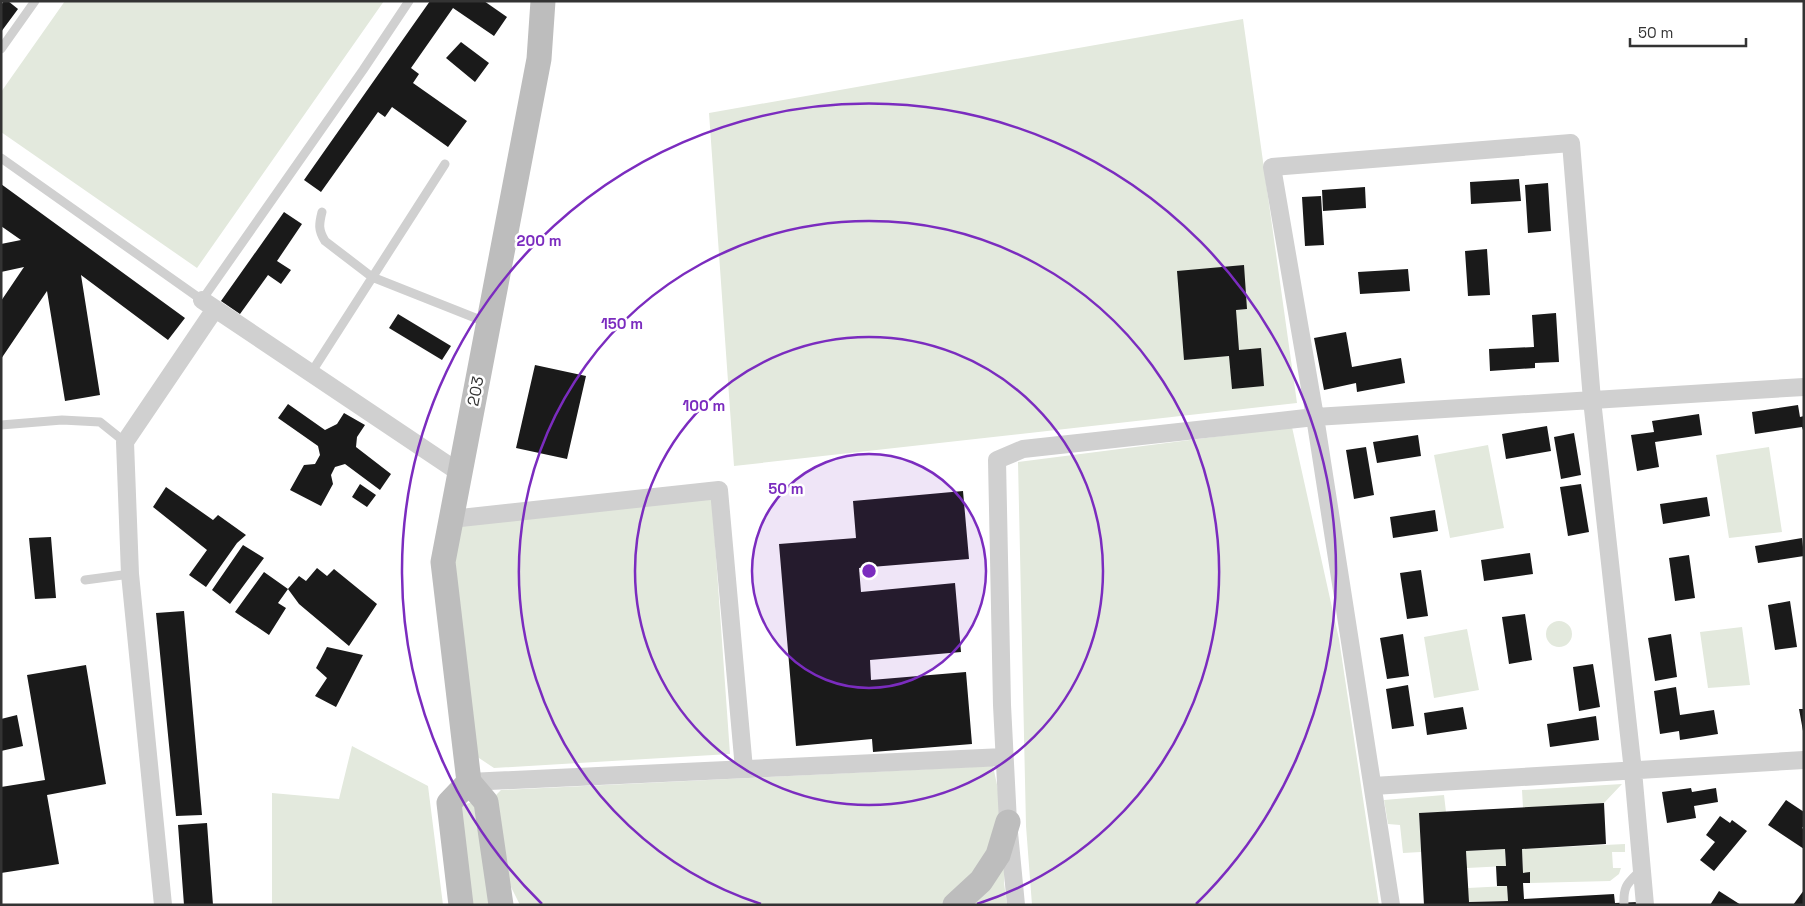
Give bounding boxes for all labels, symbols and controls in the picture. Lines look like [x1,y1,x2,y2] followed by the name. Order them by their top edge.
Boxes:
[1630,15,1746,47] scale bar
[1638,23,1673,42] text: 50 m
[517,231,561,250] text: 200 m
[601,314,643,333] text: 150 m
[462,375,489,408] street label: 203
[683,396,725,415] text: 100 m
[768,479,804,498] text: 50 m
[860,562,878,580] centre of rings

